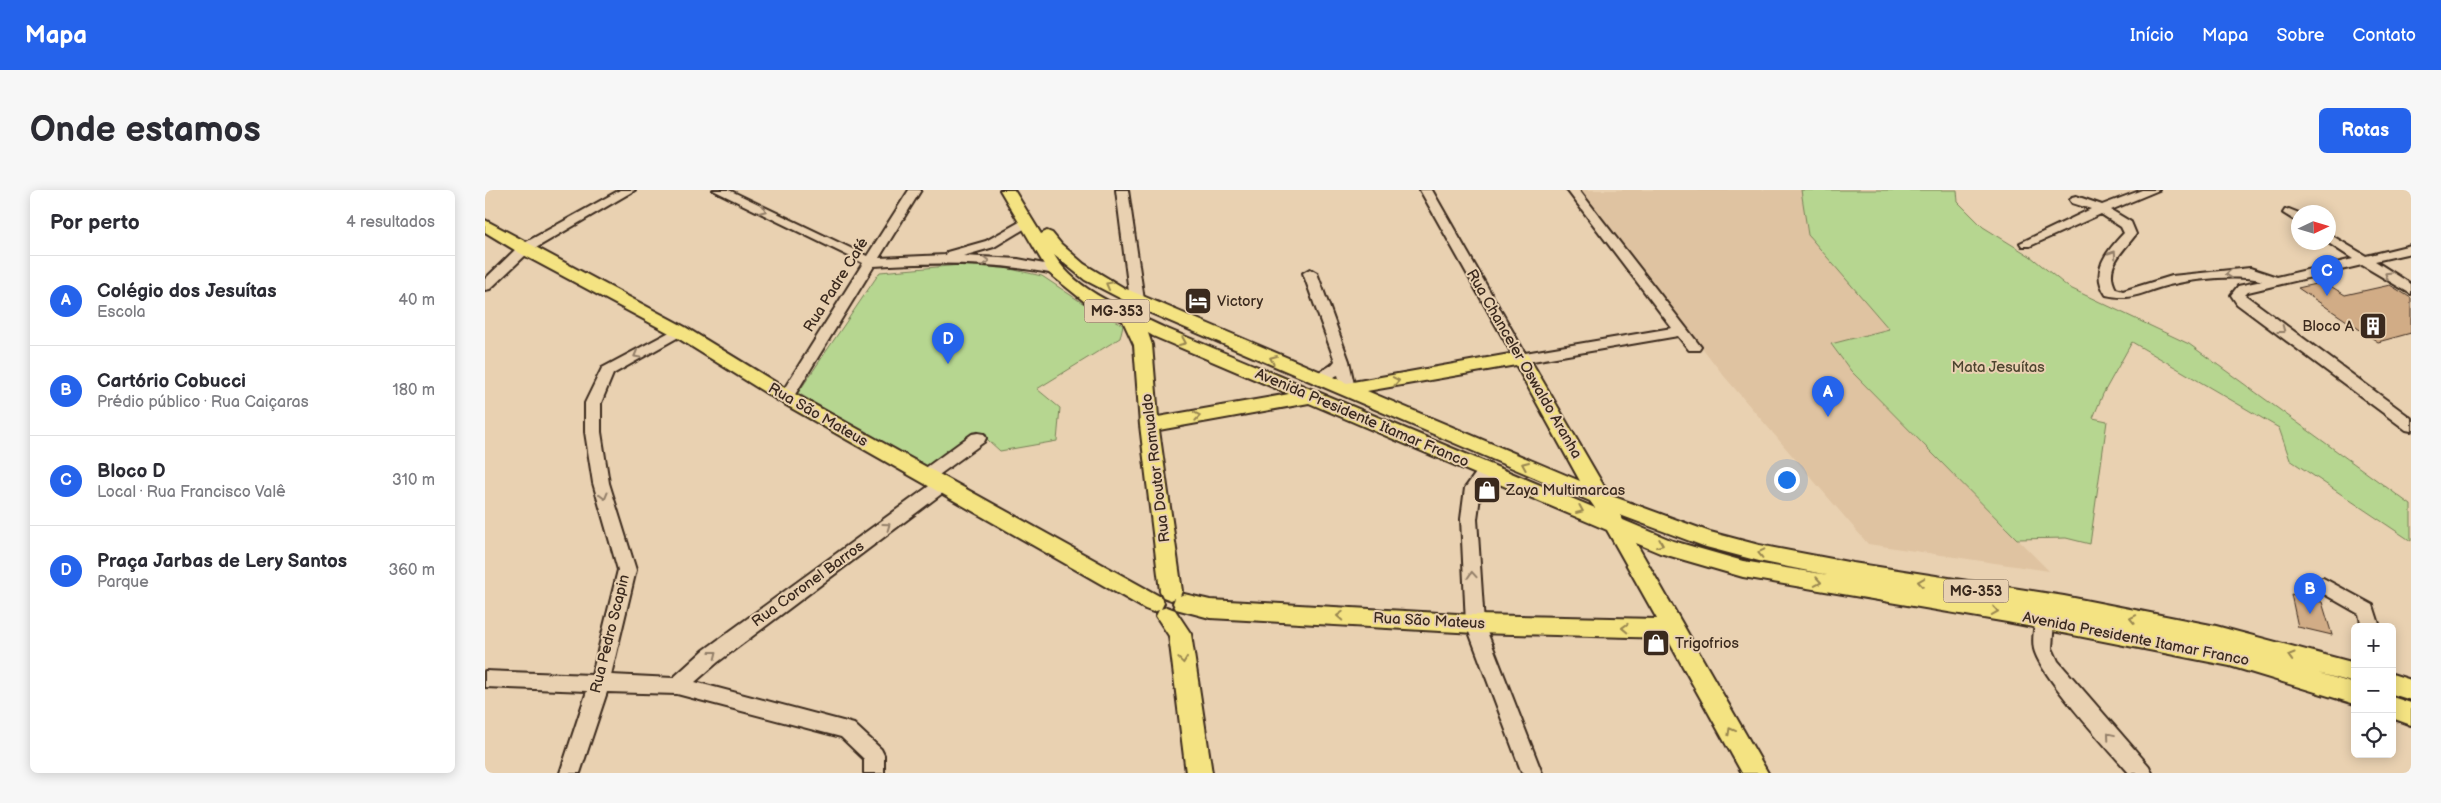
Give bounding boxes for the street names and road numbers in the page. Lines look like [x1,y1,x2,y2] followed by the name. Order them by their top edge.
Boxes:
[799,234,873,336] street label: Rua Padre Café
[1462,266,1586,462] street label: Rua Chanceler Oswaldo Aranha
[1085,300,1149,322] road number: MG-353
[1252,364,1472,472] street label: Avenida Presidente Itamar Franco
[765,379,872,451] street label: Rua São Mateus
[1137,392,1175,544] street label: Rua Doutor Romualdo
[748,536,868,631] street label: Rua Coronel Barros
[586,573,634,695] street label: Rua Pedro Scapin
[1943,580,2009,602] road number: MG-353
[2021,608,2251,670] street label: Avenida Presidente Itamar Franco
[1373,609,1486,633] street label: Rua São Mateus

